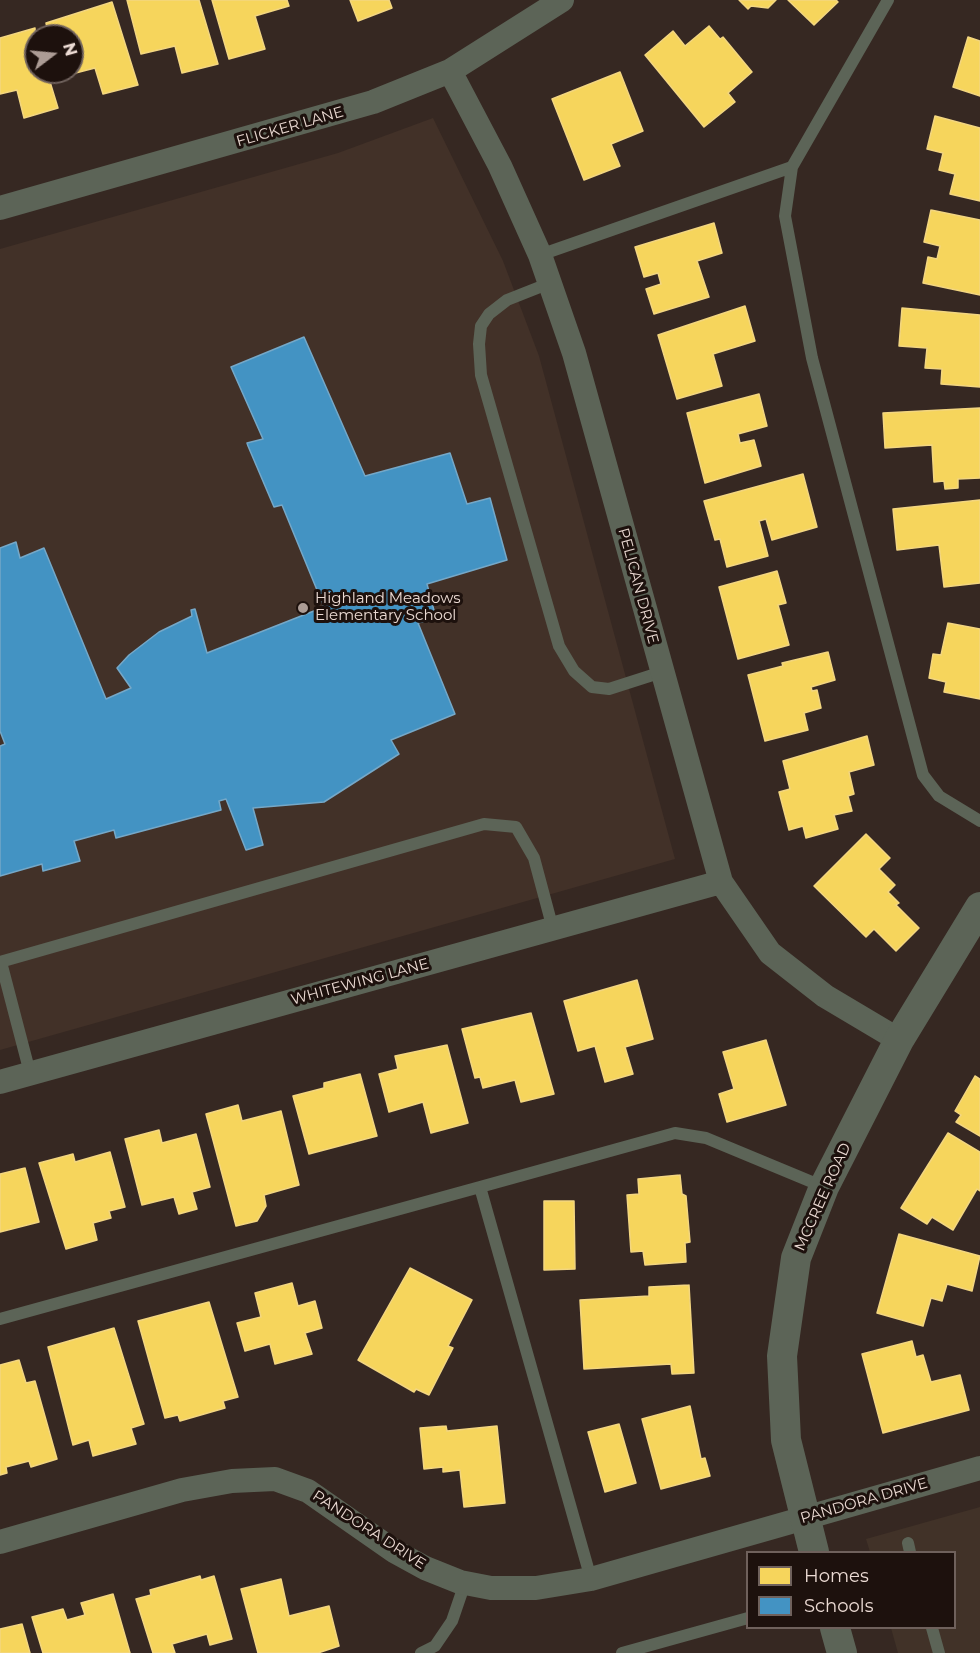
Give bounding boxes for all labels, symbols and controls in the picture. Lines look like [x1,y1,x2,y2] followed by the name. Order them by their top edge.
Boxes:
[24,24,84,84] north arrow
[59,41,81,58] text: N
[234,103,346,151] street label: FLICKER LANE
[614,526,662,646] street label: PELICAN DRIVE
[315,590,461,625] place label: Highland Meadows Elementary School
[296,601,310,615] marker: Highland Meadows Elementary School
[289,955,431,1009] street label: WHITEWING LANE
[791,1140,855,1254] street label: MCCREE ROAD
[798,1474,930,1528] street label: PANDORA DRIVE
[309,1487,429,1573] street label: PANDORA DRIVE
[746,1551,956,1629] legend
[804,1565,869,1587] text: Homes
[804,1595,873,1617] text: Schools

